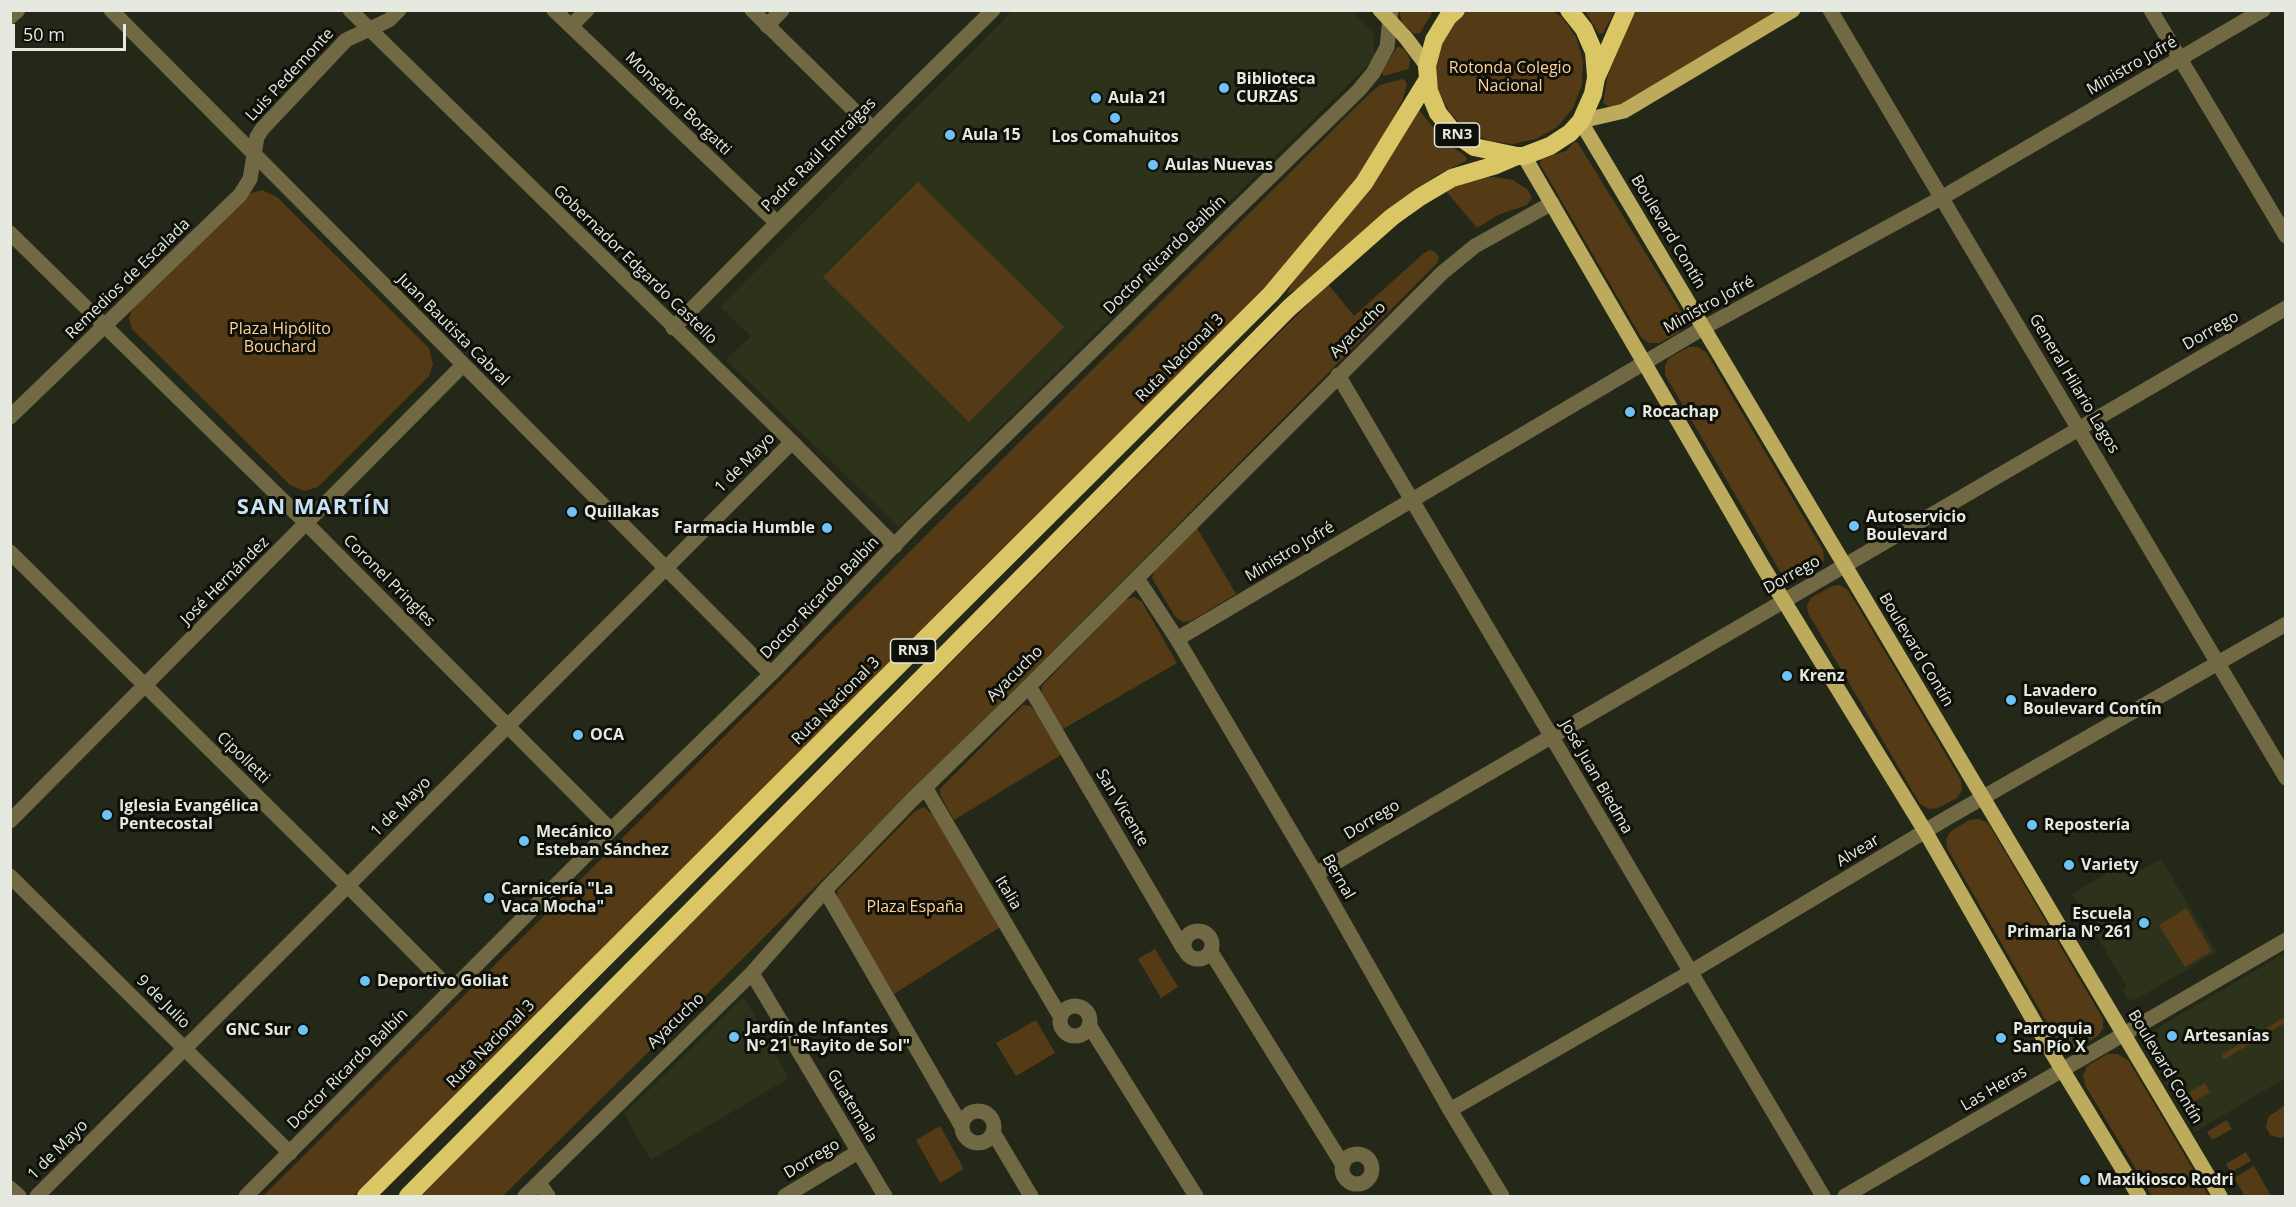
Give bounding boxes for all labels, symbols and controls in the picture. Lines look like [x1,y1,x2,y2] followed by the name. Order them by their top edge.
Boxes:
[15,12,129,50] scale bar
[23,22,65,46] text: 50 m
[242,24,338,126] street label: Luis Pedemonte
[2084,32,2180,100] street label: Ministro Jofré
[621,48,735,160] street label: Monseñor Borgatti
[1449,58,1571,96] park label: Rotonda Colegio Nacional
[1236,69,1316,107] place label: Biblioteca CURZAS
[1217,81,1231,95] marker: Biblioteca CURZAS
[1108,88,1167,108] place label: Aula 21
[1089,91,1103,105] marker: Aula 21
[758,94,880,216] street label: Padre Raúl Entraigas
[1108,111,1122,125] marker: Los Comahuitos
[1434,123,1480,147] road number: RN3
[962,125,1021,145] place label: Aula 15
[1051,127,1179,147] place label: Los Comahuitos
[943,128,957,142] marker: Aula 15
[1165,155,1273,175] place label: Aulas Nuevas
[1146,158,1160,172] marker: Aulas Nuevas
[1626,172,1710,292] street label: Boulevard Contín
[549,181,721,349] street label: Gobernador Edgardo Castello
[1100,192,1230,318] street label: Doctor Ricardo Balbín
[62,215,194,343] street label: Remedios de Escalada
[393,270,513,390] street label: Juan Bautista Cabral
[1660,272,1758,338] street label: Ministro Jofré
[1326,298,1390,362] street label: Ayacucho
[2180,307,2242,355] street label: Dorrego
[1132,310,1228,406] street label: Ruta Nacional 3
[2025,311,2123,457] street label: General Hilario Lagos
[229,319,331,357] park label: Plaza Hipólito Bouchard
[1642,402,1719,422] place label: Rocachap
[1623,405,1637,419] marker: Rocachap
[711,429,779,497] street label: 1 de Mayo
[237,495,391,521] district label: SAN MARTÍN
[584,502,659,522] place label: Quillakas
[565,505,579,519] marker: Quillakas
[1866,507,1966,545] place label: Autoservicio Boulevard
[674,518,815,538] place label: Farmacia Humble
[1242,518,1338,586] street label: Ministro Jofré
[1847,519,1861,533] marker: Autoservicio Boulevard
[820,521,834,535] marker: Farmacia Humble
[339,531,439,631] street label: Coronel Pringles
[177,533,273,629] street label: José Hernández
[757,533,883,663] street label: Doctor Ricardo Balbín
[1760,552,1824,598] street label: Dorrego
[1874,590,1958,710] street label: Boulevard Contín
[890,639,936,663] road number: RN3
[983,642,1047,706] street label: Ayacucho
[788,653,884,749] street label: Ruta Nacional 3
[1799,666,1845,686] place label: Krenz
[1780,669,1794,683] marker: Krenz
[2023,681,2162,719] place label: Lavadero Boulevard Contín
[2004,693,2018,707] marker: Lavadero Boulevard Contín
[1556,717,1636,837] street label: José Juan Biedma
[590,725,624,745] place label: OCA
[213,728,273,788] street label: Cipolletti
[571,728,585,742] marker: OCA
[1092,766,1152,850] street label: San Vicente
[367,773,435,841] street label: 1 de Mayo
[119,796,259,834] place label: Iglesia Evangélica Pentecostal
[1341,796,1403,844] street label: Dorrego
[100,808,114,822] marker: Iglesia Evangélica Pentecostal
[2044,815,2130,835] place label: Repostería
[2025,818,2039,832] marker: Repostería
[536,822,669,860] place label: Mecánico Esteban Sánchez
[1833,831,1883,871] street label: Alvear
[517,834,531,848] marker: Mecánico Esteban Sánchez
[1318,851,1358,903] street label: Bernal
[2081,855,2139,875] place label: Variety
[2062,858,2076,872] marker: Variety
[990,873,1026,913] street label: Italia
[501,879,613,917] place label: Carnicería "La Vaca Mocha"
[482,891,496,905] marker: Carnicería "La Vaca Mocha"
[866,897,964,917] park label: Plaza España
[2007,904,2132,942] place label: Escuela Primaria N° 261
[2137,916,2151,930] marker: Escuela Primaria N° 261
[132,971,194,1033] street label: 9 de Julio
[377,971,508,991] place label: Deportivo Goliat
[358,974,372,988] marker: Deportivo Goliat
[644,989,708,1053] street label: Ayacucho
[443,996,539,1092] street label: Ruta Nacional 3
[284,1005,412,1133] street label: Doctor Ricardo Balbín
[2123,1007,2207,1127] street label: Boulevard Contín
[746,1018,910,1056] place label: Jardín de Infantes N° 21 "Rayito de Sol"
[2013,1019,2092,1057] place label: Parroquia San Pío X
[225,1020,291,1040] place label: GNC Sur
[296,1023,310,1037] marker: GNC Sur
[2184,1026,2269,1046] place label: Artesanías
[2165,1029,2179,1043] marker: Artesanías
[727,1030,741,1044] marker: Jardín de Infantes N° 21 "Rayito de Sol"
[1994,1031,2008,1045] marker: Parroquia San Pío X
[1958,1062,2030,1116] street label: Las Heras
[823,1066,881,1146] street label: Guatemala
[24,1116,92,1184] street label: 1 de Mayo
[781,1135,843,1183] street label: Dorrego
[2097,1170,2234,1190] place label: Maxikiosco Rodri
[2078,1173,2092,1187] marker: Maxikiosco Rodri

